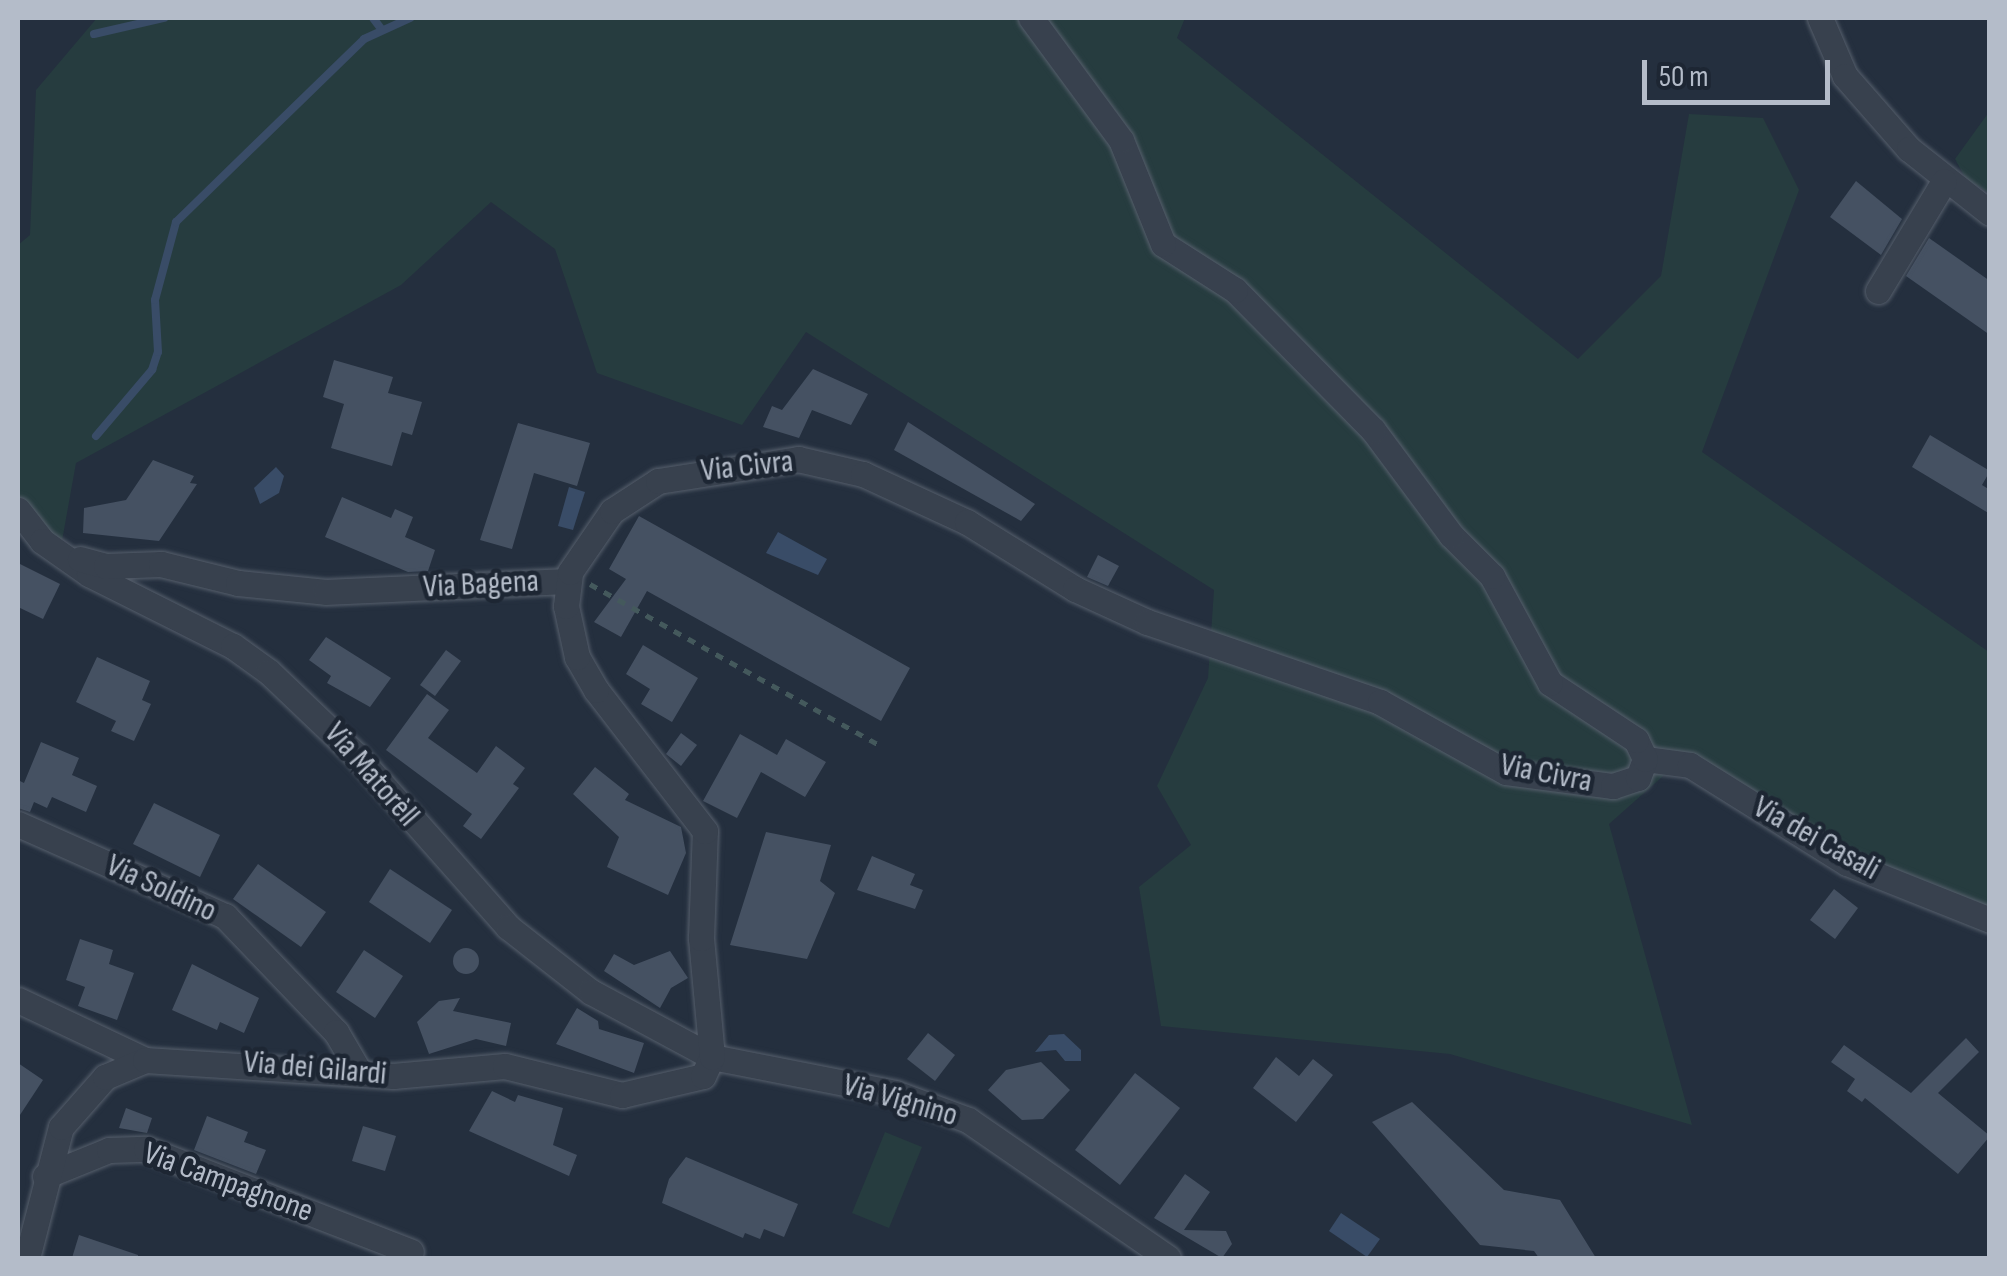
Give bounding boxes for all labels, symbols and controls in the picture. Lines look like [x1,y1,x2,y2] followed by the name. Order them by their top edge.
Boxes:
[1647,40,1834,102] scale bar
[1659,59,1708,95] text: 50 m
[699,443,795,491] street label: Via Civra
[422,563,540,607] street label: Via Bagena
[315,715,427,835] street label: Via Matorèll
[1497,746,1595,802] street label: Via Civra
[1746,789,1886,889] street label: Via dei Casali
[100,847,222,931] street label: Via Soldino
[242,1044,388,1094] street label: Via dei Gilardi
[838,1066,962,1136] street label: Via Vignino
[138,1135,318,1231] street label: Via Campagnone

